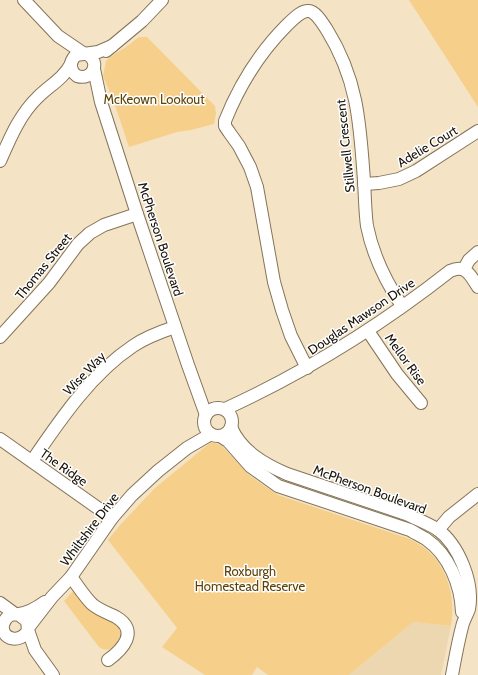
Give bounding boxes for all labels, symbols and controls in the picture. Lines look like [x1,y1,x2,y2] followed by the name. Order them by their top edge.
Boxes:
[103,91,205,107] park label: McKeown Lookout
[332,98,358,193] street label: Stillwell Crescent
[394,121,461,170] street label: Adelie Court
[135,180,187,298] street label: McPherson Boulevard
[11,229,75,302] street label: Thomas Street
[305,274,418,358] street label: Douglas Mawson Drive
[382,330,430,388] street label: Mellor Rise
[59,348,109,398] street label: Wise Way
[37,445,91,489] street label: The Ridge
[311,461,429,517] street label: McPherson Boulevard
[56,489,122,569] street label: Whiltshire Drive
[195,563,305,594] park label: Roxburgh Homestead Reserve

